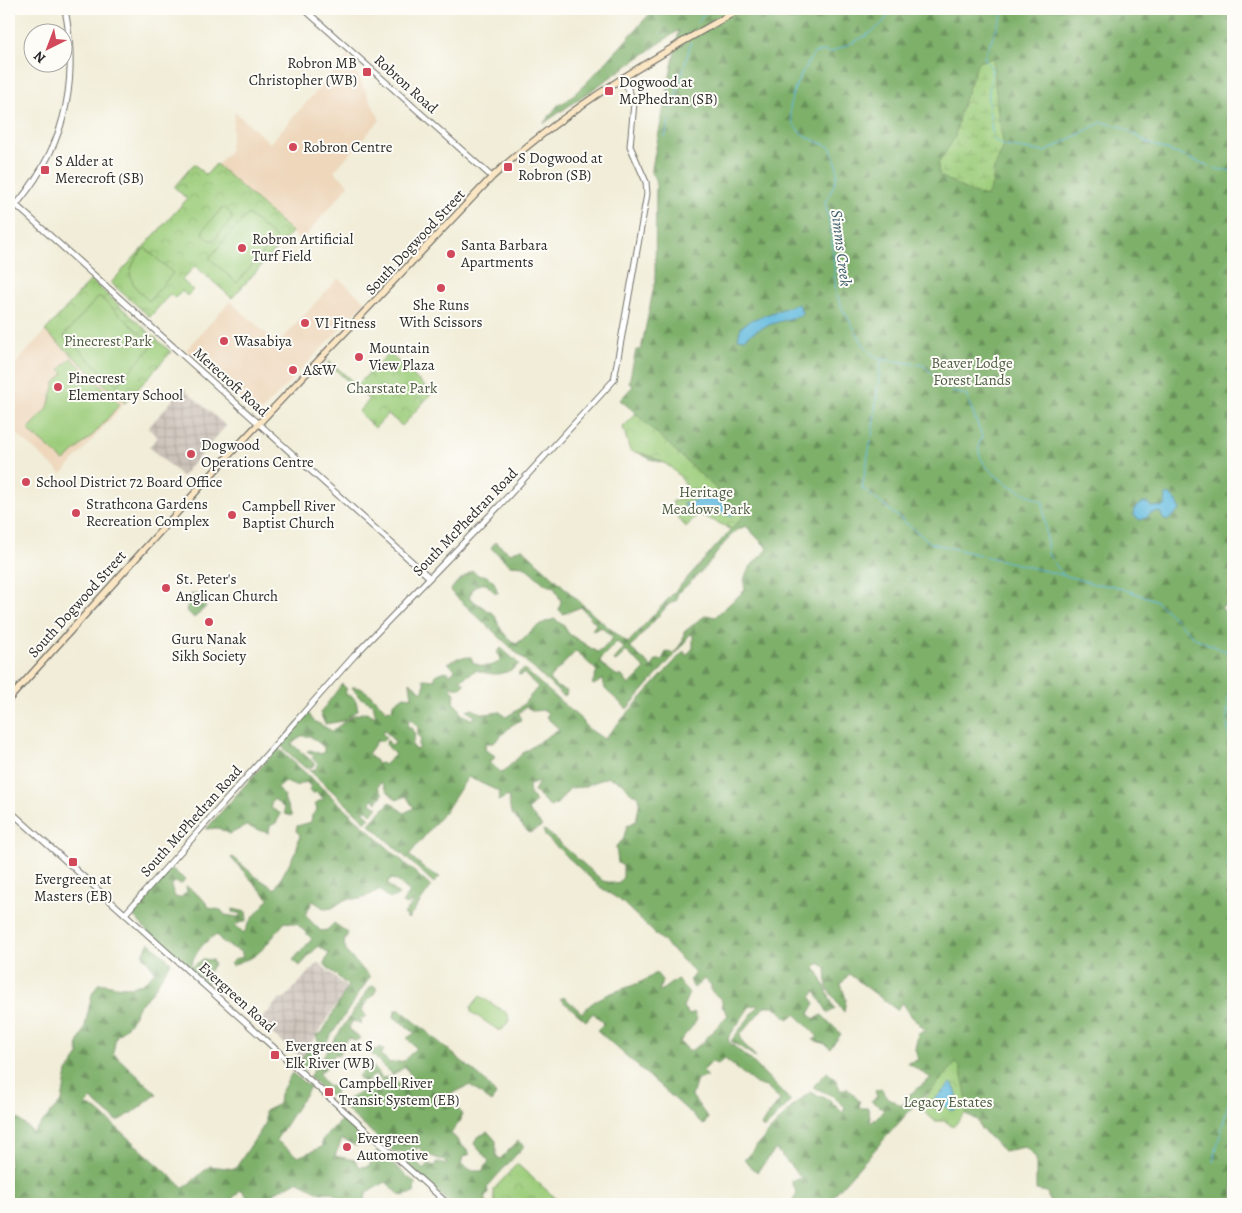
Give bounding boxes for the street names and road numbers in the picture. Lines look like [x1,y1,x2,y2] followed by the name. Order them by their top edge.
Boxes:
[370,50,443,119] street label: Robron Road
[361,185,469,299] street label: South Dogwood Street
[189,343,274,422] street label: Merecroft Road
[408,463,523,581] street label: South McPhedran Road
[23,546,131,662] street label: South Dogwood Street
[136,760,247,881] street label: South McPhedran Road
[195,957,280,1037] street label: Evergreen Road

